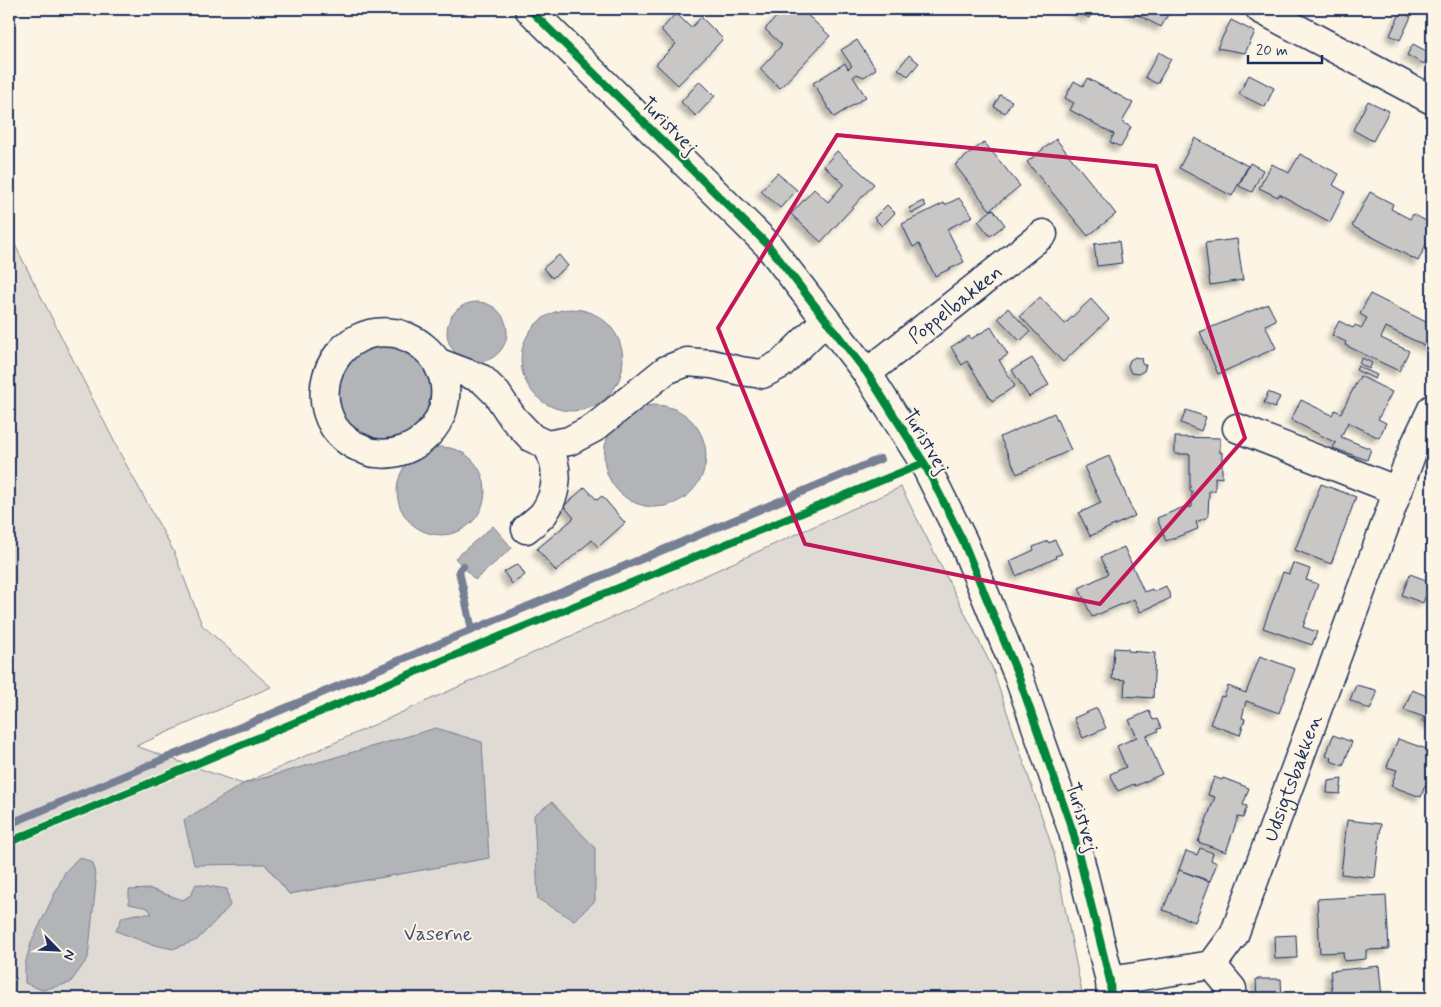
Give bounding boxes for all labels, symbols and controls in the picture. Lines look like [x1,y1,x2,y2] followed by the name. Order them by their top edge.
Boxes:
[1248,32,1322,64] scale bar
[1256,41,1288,61] text: 20 m
[634,91,704,161] street label: Turistvej
[903,259,1009,350] street label: Poppelbakken
[896,404,956,479] street label: Turistvej
[1258,711,1329,846] street label: Udsigtsbakken
[1058,779,1105,856] street label: Turistvej
[404,921,472,948] park label: Vaserne
[32,924,82,974] north arrow
[59,947,79,963] text: N

